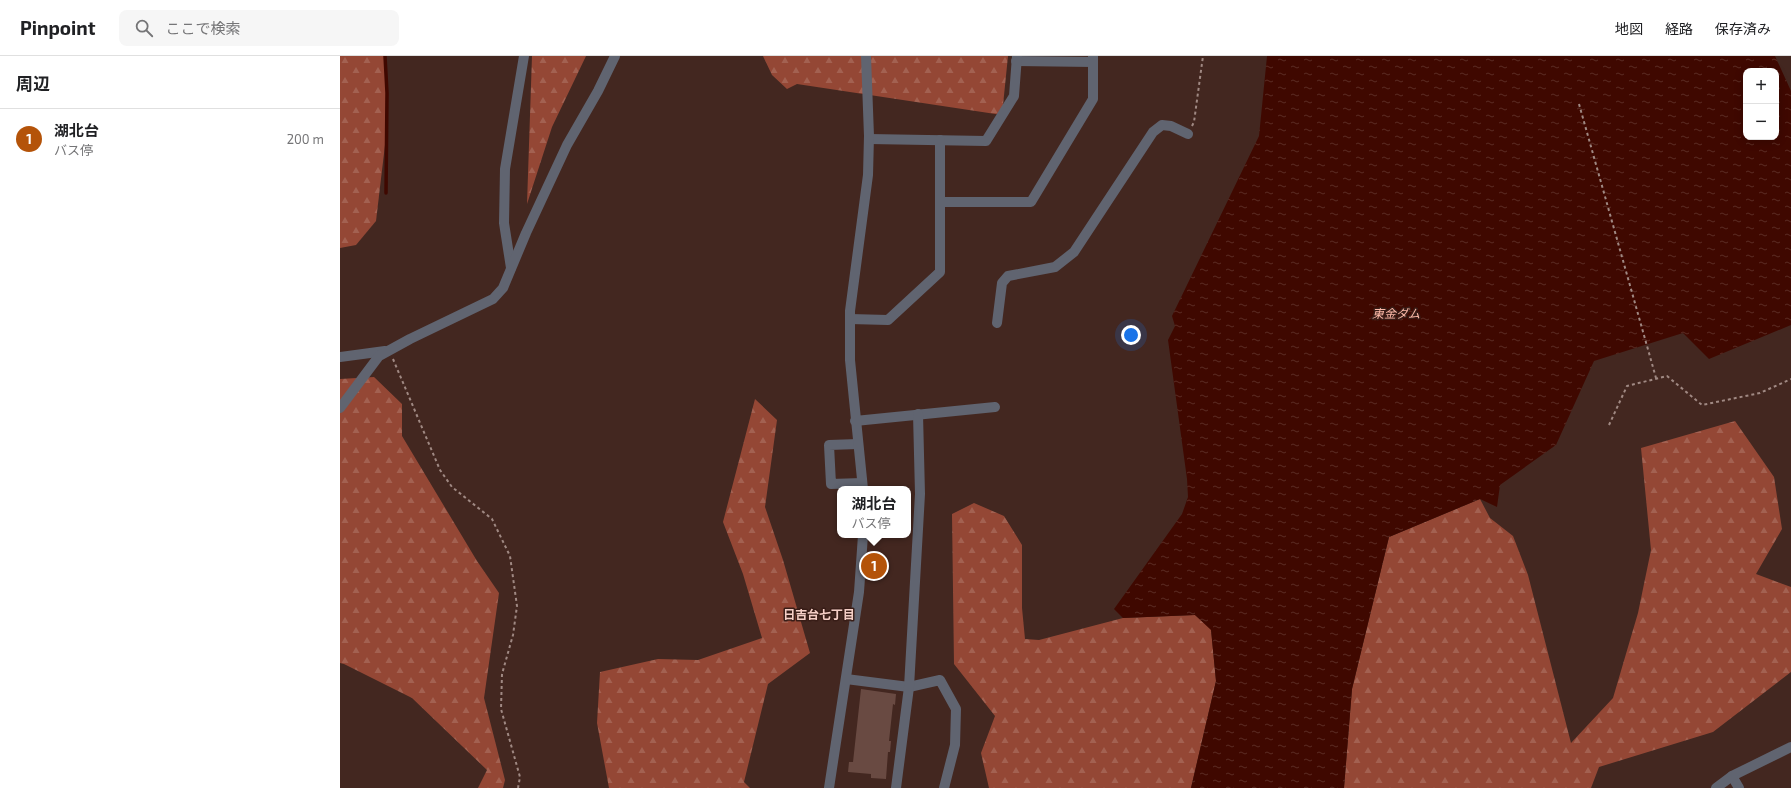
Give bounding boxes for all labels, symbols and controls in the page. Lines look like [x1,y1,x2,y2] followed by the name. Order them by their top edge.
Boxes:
[119,10,399,46] search box
[20,16,95,39] text: Pinpoint
[133,17,155,39] icon: search
[165,19,240,37] text: ここで検索
[1615,20,1643,37] text: 地図
[1665,20,1693,37] text: 経路
[1715,20,1771,37] text: 保存済み
[1743,68,1779,140] map controls
[1743,68,1779,104] button: +
[16,73,50,93] text: 周辺
[1743,104,1779,140] button: −
[54,121,99,139] text: 湖北台
[26,131,32,147] text: 1
[287,131,324,147] text: 200 m
[54,142,93,158] text: バス停
[1372,306,1420,320] water label: 東金ダム
[1121,325,1141,345] your location
[837,486,911,538] popup
[851,494,897,512] text: 湖北台
[851,515,891,531] text: バス停
[861,551,887,581] pin: 1
[783,607,855,621] district label: 日吉台七丁目

